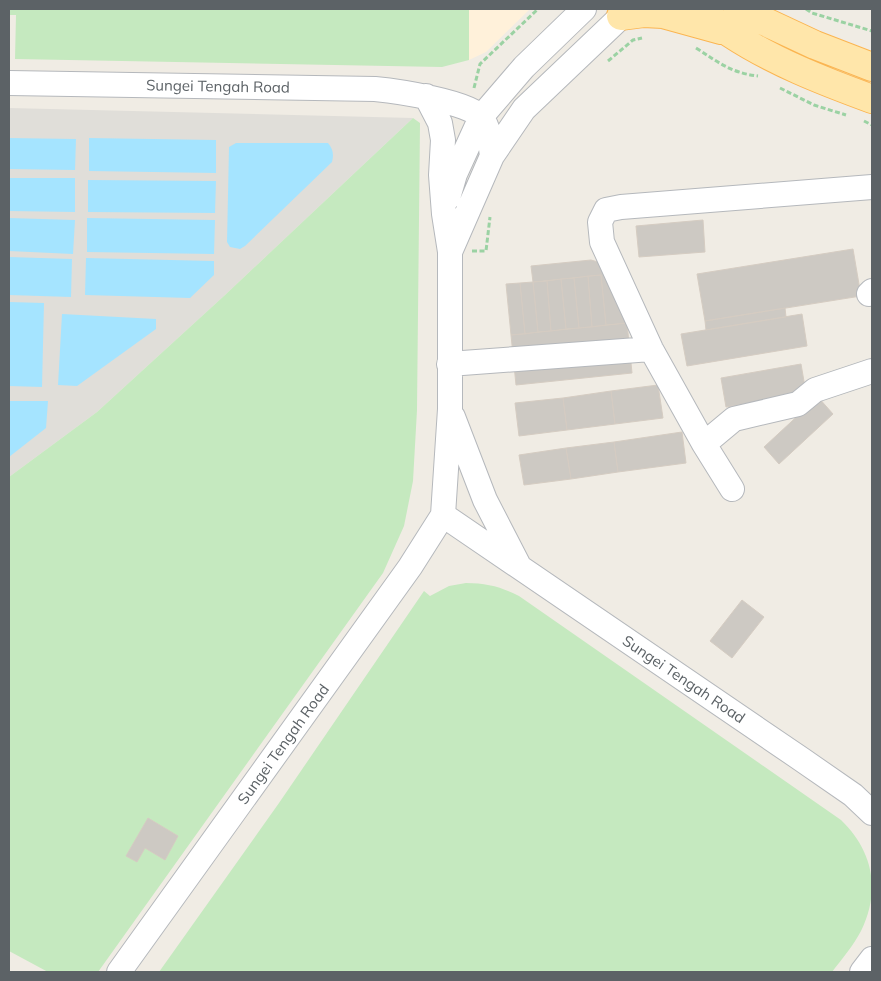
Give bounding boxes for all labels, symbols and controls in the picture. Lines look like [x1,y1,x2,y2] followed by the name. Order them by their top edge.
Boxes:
[146,75,290,97] street label: Sungei Tengah Road
[619,631,749,727] street label: Sungei Tengah Road
[233,680,333,808] street label: Sungei Tengah Road

